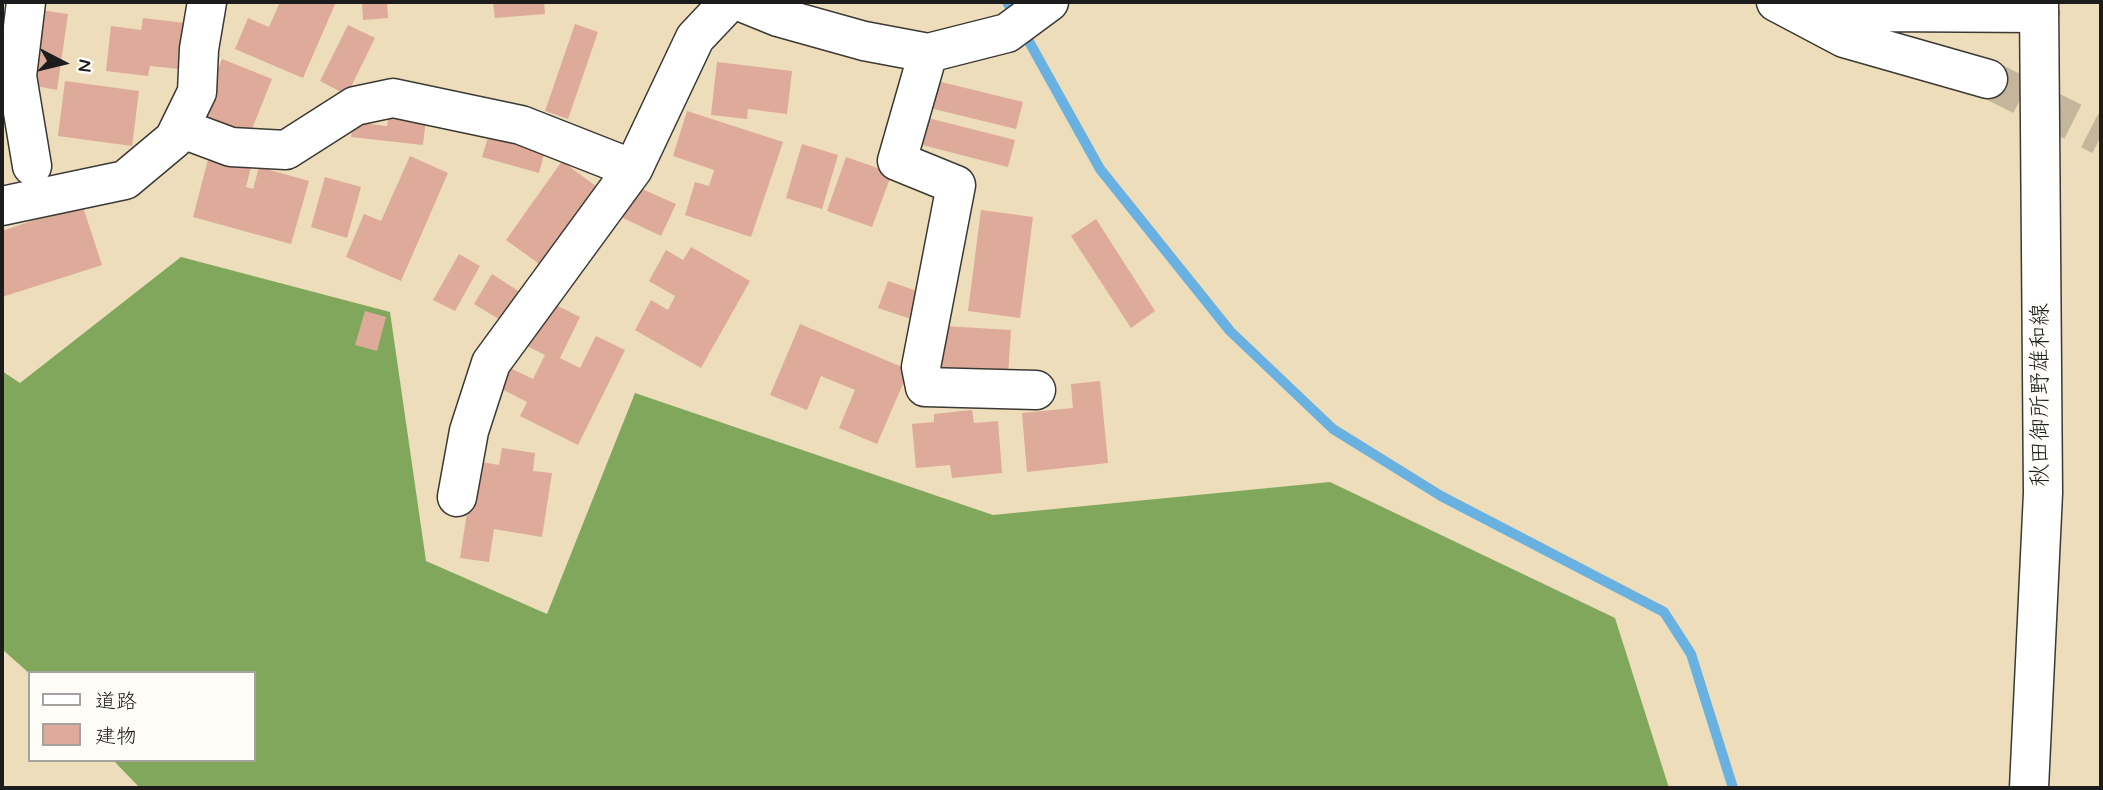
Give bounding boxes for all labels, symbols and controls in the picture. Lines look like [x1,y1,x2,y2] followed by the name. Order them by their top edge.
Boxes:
[28,28,98,98] north arrow
[71,58,98,73] text: N
[2028,303,2056,487] street label: 秋田御所野雄和線
[28,671,256,762] legend
[95,688,137,716] text: 道路
[95,723,137,751] text: 建物

